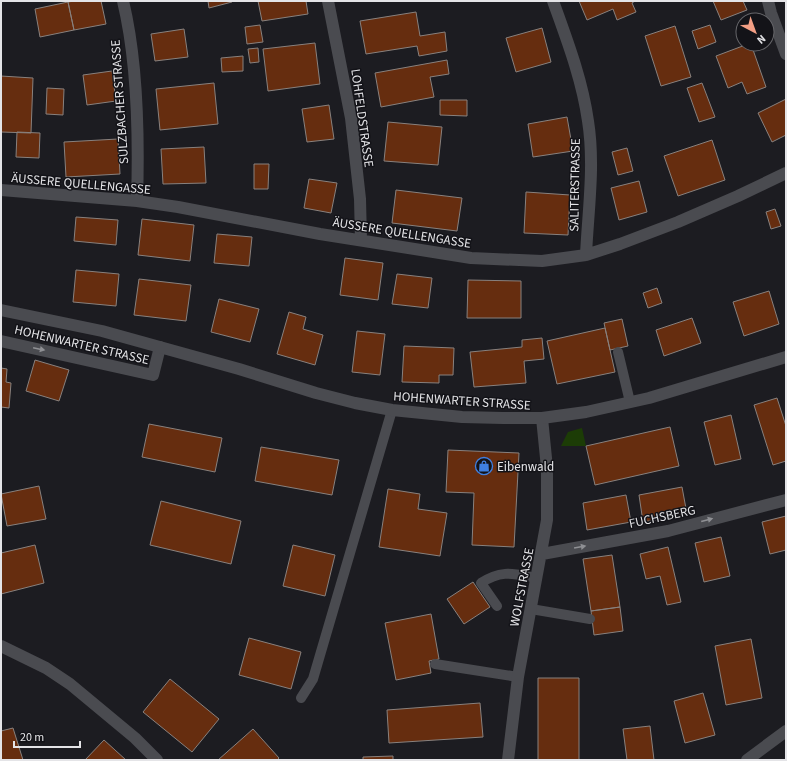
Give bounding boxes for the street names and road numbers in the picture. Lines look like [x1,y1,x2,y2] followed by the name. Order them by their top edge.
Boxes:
[107,39,133,165] street label: SULZBACHER STRASSE
[346,68,378,169] street label: LOHFELDSTRASSE
[565,138,585,232] street label: SALITERSTRASSE
[10,169,152,199] street label: ÄUSSERE QUELLENGASSE
[331,213,472,253] street label: ÄUSSERE QUELLENGASSE
[13,321,151,369] street label: HOHENWARTER STRASSE
[393,387,531,415] street label: HOHENWARTER STRASSE
[627,501,697,533] street label: FUCHSBERG
[506,546,538,628] street label: WOLFSTRASSE

